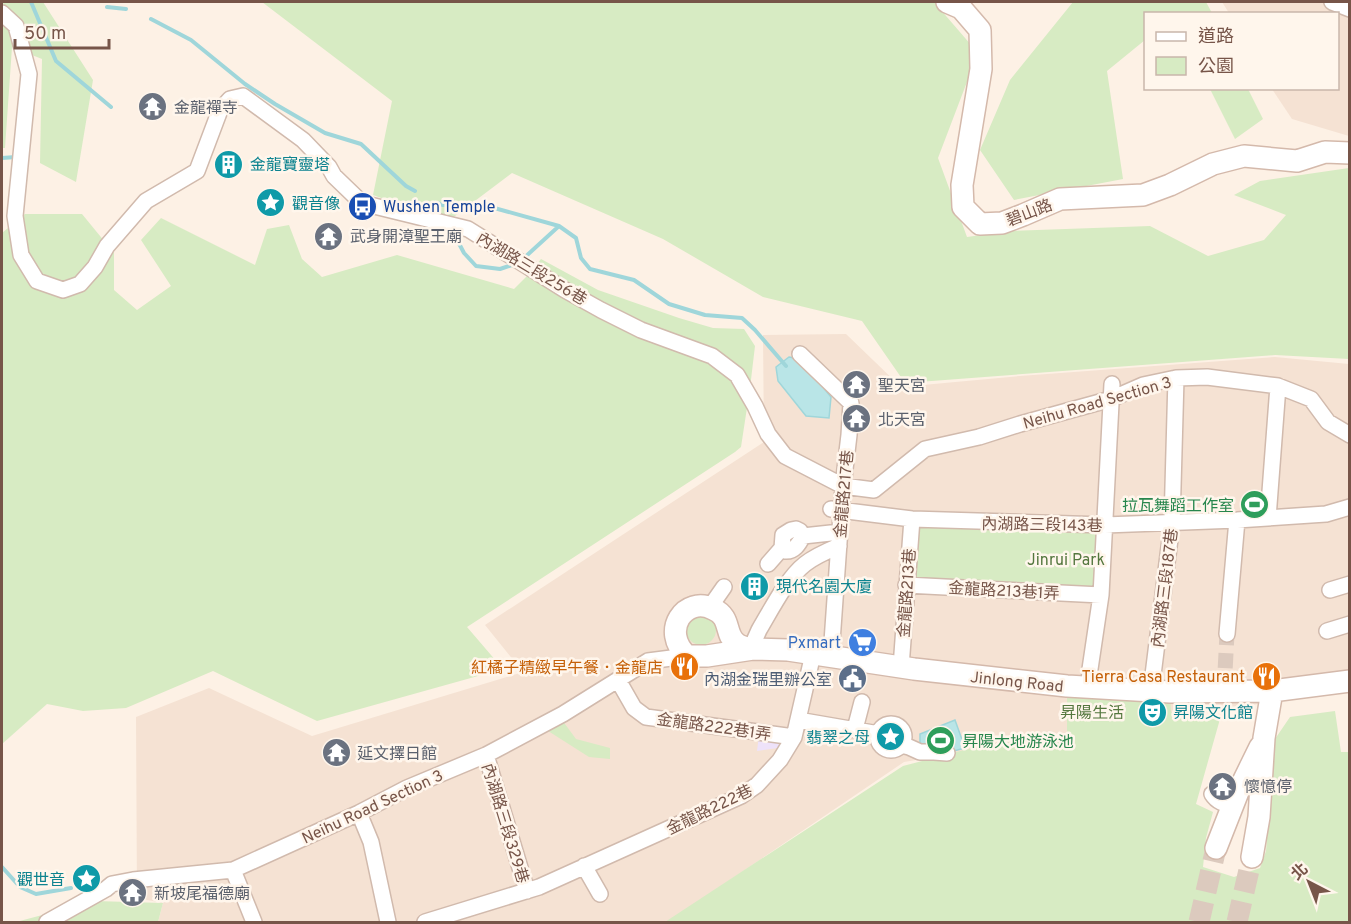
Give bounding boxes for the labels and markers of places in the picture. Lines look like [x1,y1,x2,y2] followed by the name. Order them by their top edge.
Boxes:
[137,91,169,123] temple icon: 金龍禪寺
[174,99,238,119] place label: 金龍禪寺
[213,148,245,180] building icon: 金龍寶靈塔
[250,155,330,176] place label: 金龍寶靈塔
[255,187,287,219] place icon: 觀音像
[346,190,378,222] bus stop icon: Wushen Temple
[292,195,340,215] place label: 觀音像
[383,198,495,218] place label: Wushen Temple
[313,220,345,252] temple icon: 武身開漳聖王廟
[350,228,462,248] place label: 武身開漳聖王廟
[841,369,873,401] temple icon: 聖天宮
[878,377,926,397] place label: 聖天宮
[841,403,873,435] temple icon: 北天宮
[878,411,926,431] place label: 北天宮
[1239,489,1271,521] sports icon: 拉瓦舞蹈工作室
[1122,497,1234,517] place label: 拉瓦舞蹈工作室
[739,570,771,602] building icon: 現代名園大廈
[776,578,872,598] place label: 現代名園大廈
[846,626,878,658] supermarket icon: Pxmart
[788,634,841,654] place label: Pxmart
[668,651,700,683] restaurant icon: 紅橘子精緻早午餐．金龍店
[471,659,663,679] place label: 紅橘子精緻早午餐．金龍店
[1250,660,1282,692] restaurant icon: Tierra Casa Restaurant
[837,663,869,695] public building icon: 內湖金瑞里辦公室
[1082,668,1245,688] place label: Tierra Casa Restaurant
[704,671,832,691] place label: 內湖金瑞里辦公室
[1136,696,1168,728] theatre icon: 昇陽文化館
[1173,704,1253,724] place label: 昇陽文化館
[875,721,907,753] place icon: 翡翠之母
[925,725,957,757] sports icon: 昇陽大地游泳池
[806,729,870,749] place label: 翡翠之母
[962,733,1074,753] place label: 昇陽大地游泳池
[320,737,352,769] temple icon: 延文擇日館
[357,745,437,765] place label: 延文擇日館
[1207,770,1239,802] temple icon: 懷憶停
[1244,778,1292,798] place label: 懷憶停
[70,863,102,895] place icon: 觀世音
[17,871,65,891] place label: 觀世音
[117,877,149,909] temple icon: 新坡尾福德廟
[154,885,250,905] place label: 新坡尾福德廟

